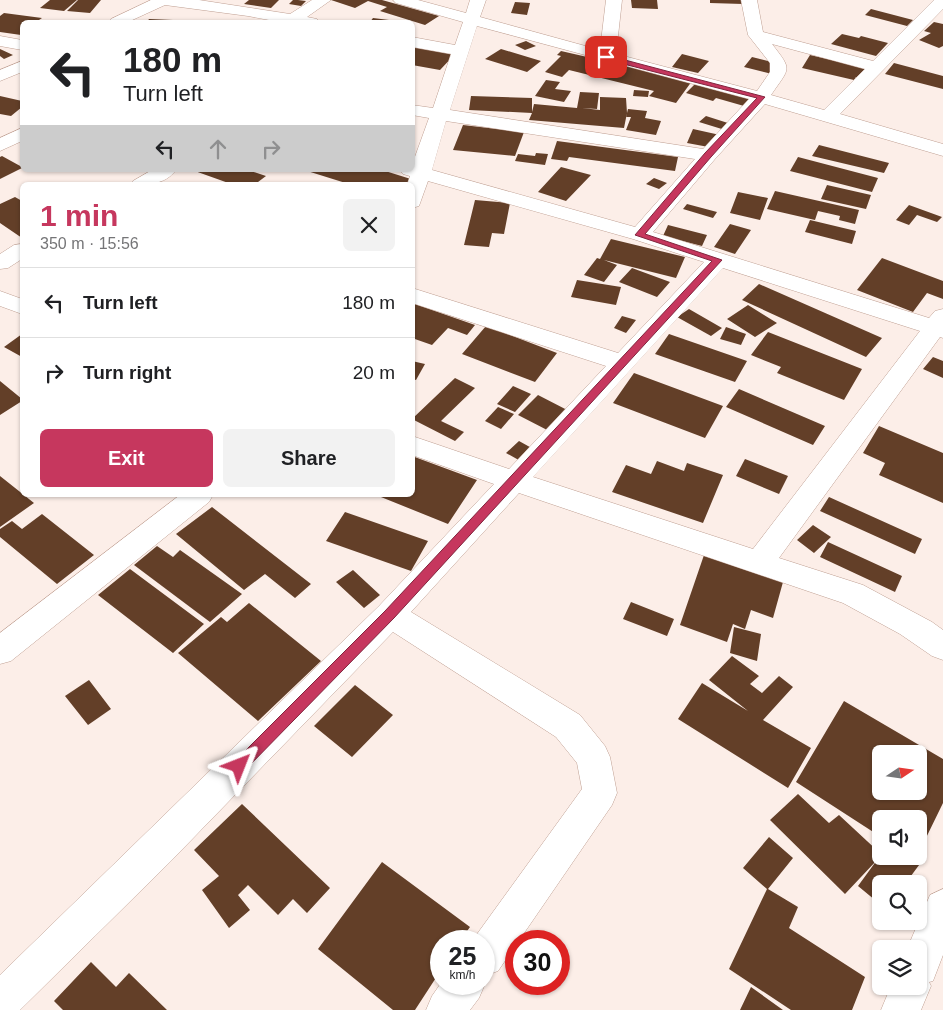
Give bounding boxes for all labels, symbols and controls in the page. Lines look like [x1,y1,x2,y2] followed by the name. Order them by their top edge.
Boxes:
[585,36,627,78] pin
[40,40,105,105] icon: left
[123,40,222,79] text: 180 m
[592,43,620,71] icon: arrive
[123,81,203,106] text: Turn left
[151,135,179,163] icon: left
[204,135,232,163] icon: ahead
[257,135,285,163] icon: right
[40,199,118,232] text: 1 min
[343,199,395,251] button: close
[40,235,139,252] text: 350 m · 15:56
[40,289,68,317] icon: left
[83,292,158,313] text: Turn left
[342,292,395,313] text: 180 m
[40,359,68,387] icon: right
[83,362,171,383] text: Turn right
[353,362,395,383] text: 20 m
[40,429,213,487] button: Exit
[223,429,395,487] button: Share
[212,739,264,791] position arrow
[872,745,928,800] north arrow
[872,745,927,995] map controls
[872,810,927,865] button: sound
[872,875,927,930] button: search
[505,930,570,995] speed limit sign: 30
[872,940,927,995] button: layers
[449,942,476,970] text: 25
[449,968,476,982] text: km/h

